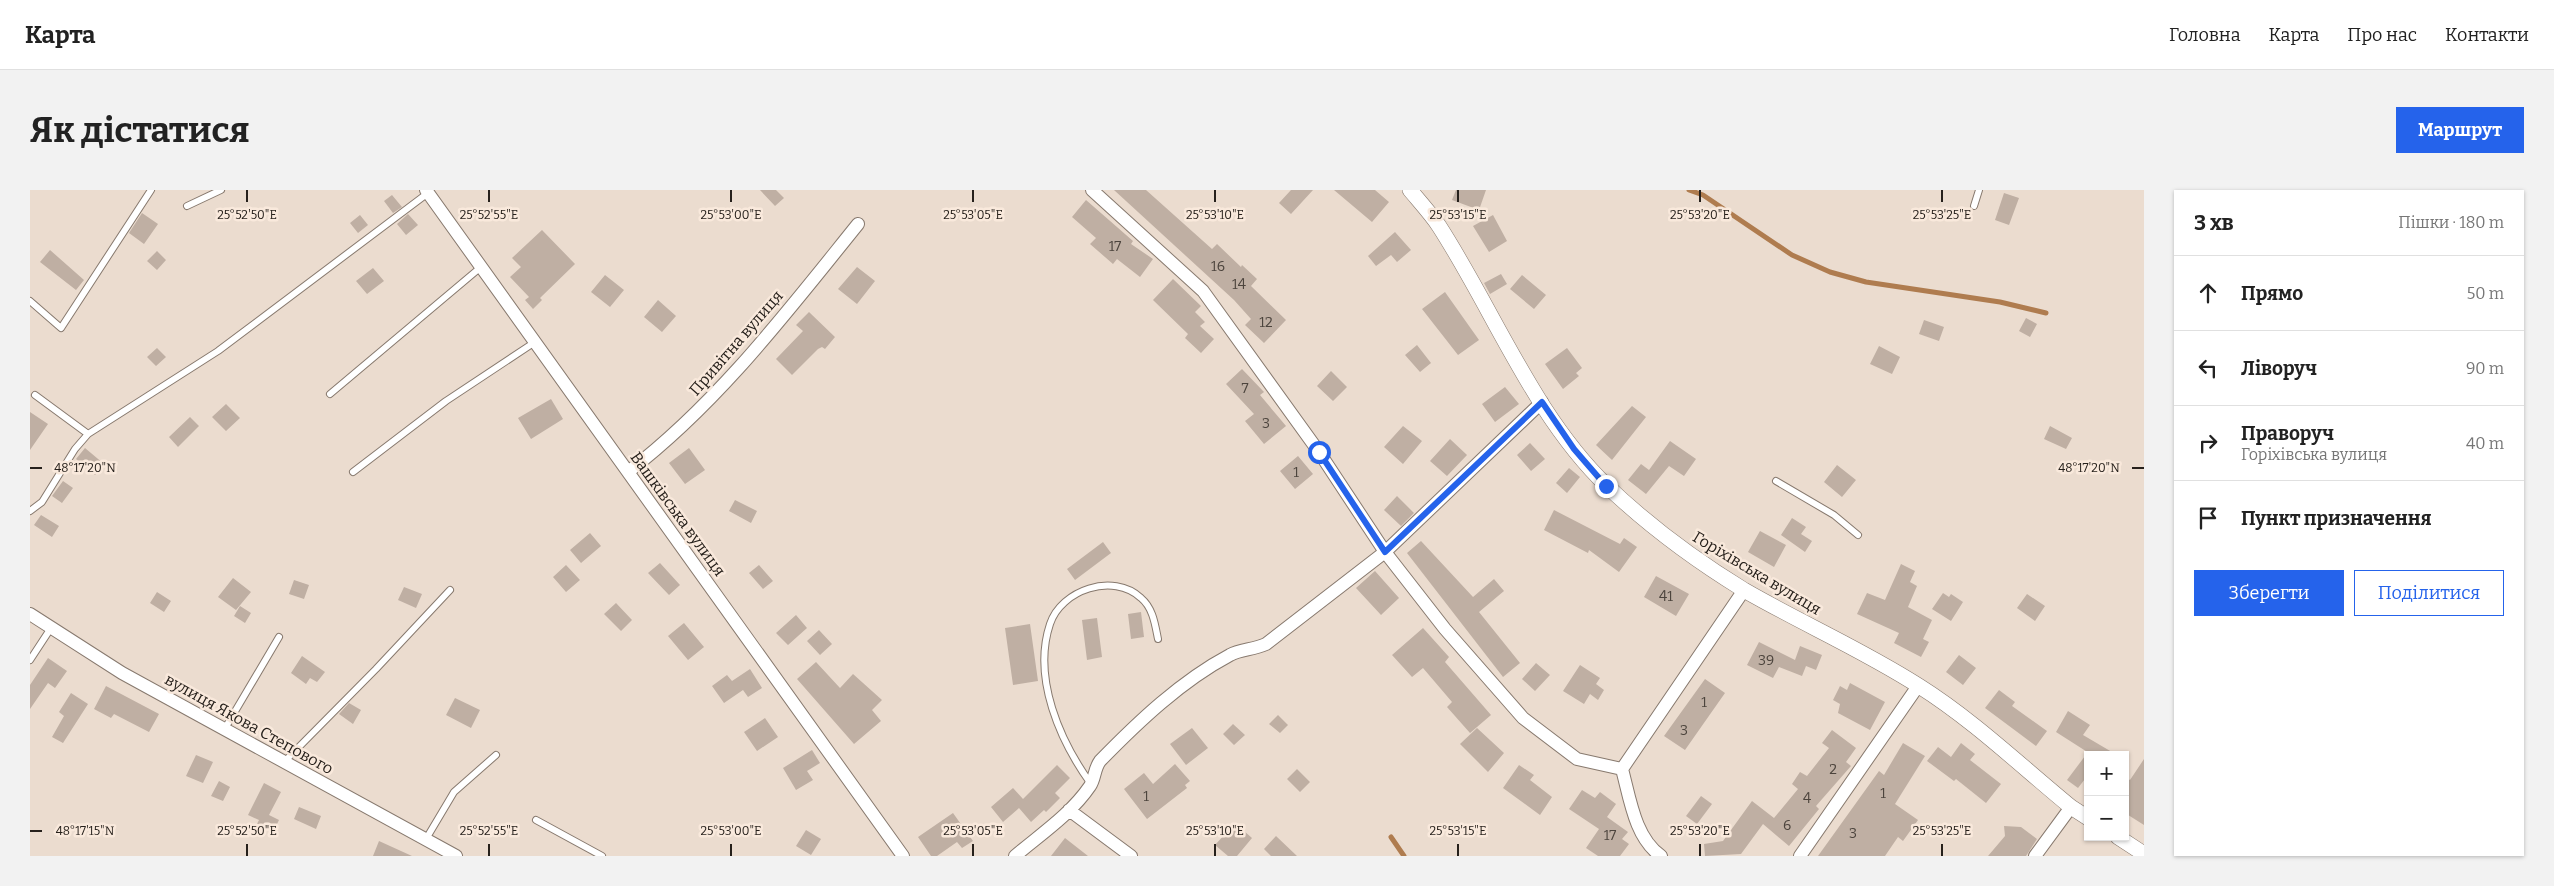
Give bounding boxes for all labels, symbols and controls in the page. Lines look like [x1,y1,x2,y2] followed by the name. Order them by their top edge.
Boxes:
[25,21,95,49] text: Карта
[2169,24,2241,46] text: Головна
[2269,24,2319,46] text: Карта
[2347,24,2417,46] text: Про нас
[2445,24,2529,46] text: Контакти
[2396,107,2524,153] button: Маршрут
[30,109,250,151] text: Як дістатися
[217,208,277,222] text: 25°52'50"E
[460,208,518,222] text: 25°52'55"E
[701,208,761,222] text: 25°53'00"E
[943,208,1003,222] text: 25°53'05"E
[1186,208,1244,222] text: 25°53'10"E
[1430,208,1486,222] text: 25°53'15"E
[1670,208,1730,222] text: 25°53'20"E
[1913,208,1971,222] text: 25°53'25"E
[2194,210,2234,236] text: 3 хв
[2398,213,2504,232] text: Пішки · 180 m
[1109,238,1121,255] house number: 17
[1211,258,1225,275] house number: 16
[1232,276,1246,293] house number: 14
[2194,279,2222,307] icon: ahead
[2241,282,2303,305] text: Прямо
[2467,284,2504,303] text: 50 m
[685,286,787,399] street label: Привітна вулиця
[1259,314,1273,331] house number: 12
[2194,354,2222,382] icon: left
[2241,357,2317,380] text: Ліворуч
[2466,359,2504,378] text: 90 m
[1241,380,1249,397] house number: 7
[1262,415,1270,432] house number: 3
[2241,422,2334,445] text: Праворуч
[2194,429,2222,457] icon: right
[2466,434,2504,453] text: 40 m
[1308,441,1331,464] route start
[2241,445,2387,464] text: Горіхівська вулиця
[627,448,729,580] street label: Вашківська вулиця
[54,461,116,475] text: 48°17'20"N
[2058,461,2120,475] text: 48°17'20"N
[1293,464,1299,481] house number: 1
[1595,475,1618,498] route end
[2194,504,2222,532] icon: arrive
[2241,507,2432,530] text: Пункт призначення
[1689,527,1825,619] street label: Горіхівська вулиця
[2194,570,2344,616] button: Зберегти
[2354,570,2504,616] button: Поділитися
[1659,588,1673,605] house number: 41
[1758,652,1774,669] house number: 39
[161,670,337,778] street label: вулиця Якова Степового
[1701,694,1707,711] house number: 1
[1680,722,1688,739] house number: 3
[2084,751,2129,841] map controls
[2084,751,2129,796] button: +
[1829,761,1837,778] house number: 2
[1880,785,1886,802] house number: 1
[1143,788,1149,805] house number: 1
[1803,790,1811,807] house number: 4
[2084,796,2129,841] button: −
[1783,817,1791,834] house number: 6
[56,824,115,838] text: 48°17'15"N
[217,824,277,838] text: 25°52'50"E
[460,824,518,838] text: 25°52'55"E
[701,824,761,838] text: 25°53'00"E
[943,824,1003,838] text: 25°53'05"E
[1186,824,1244,838] text: 25°53'10"E
[1430,824,1486,838] text: 25°53'15"E
[1670,824,1730,838] text: 25°53'20"E
[1913,824,1971,838] text: 25°53'25"E
[1849,825,1857,842] house number: 3
[1604,827,1616,844] house number: 17

